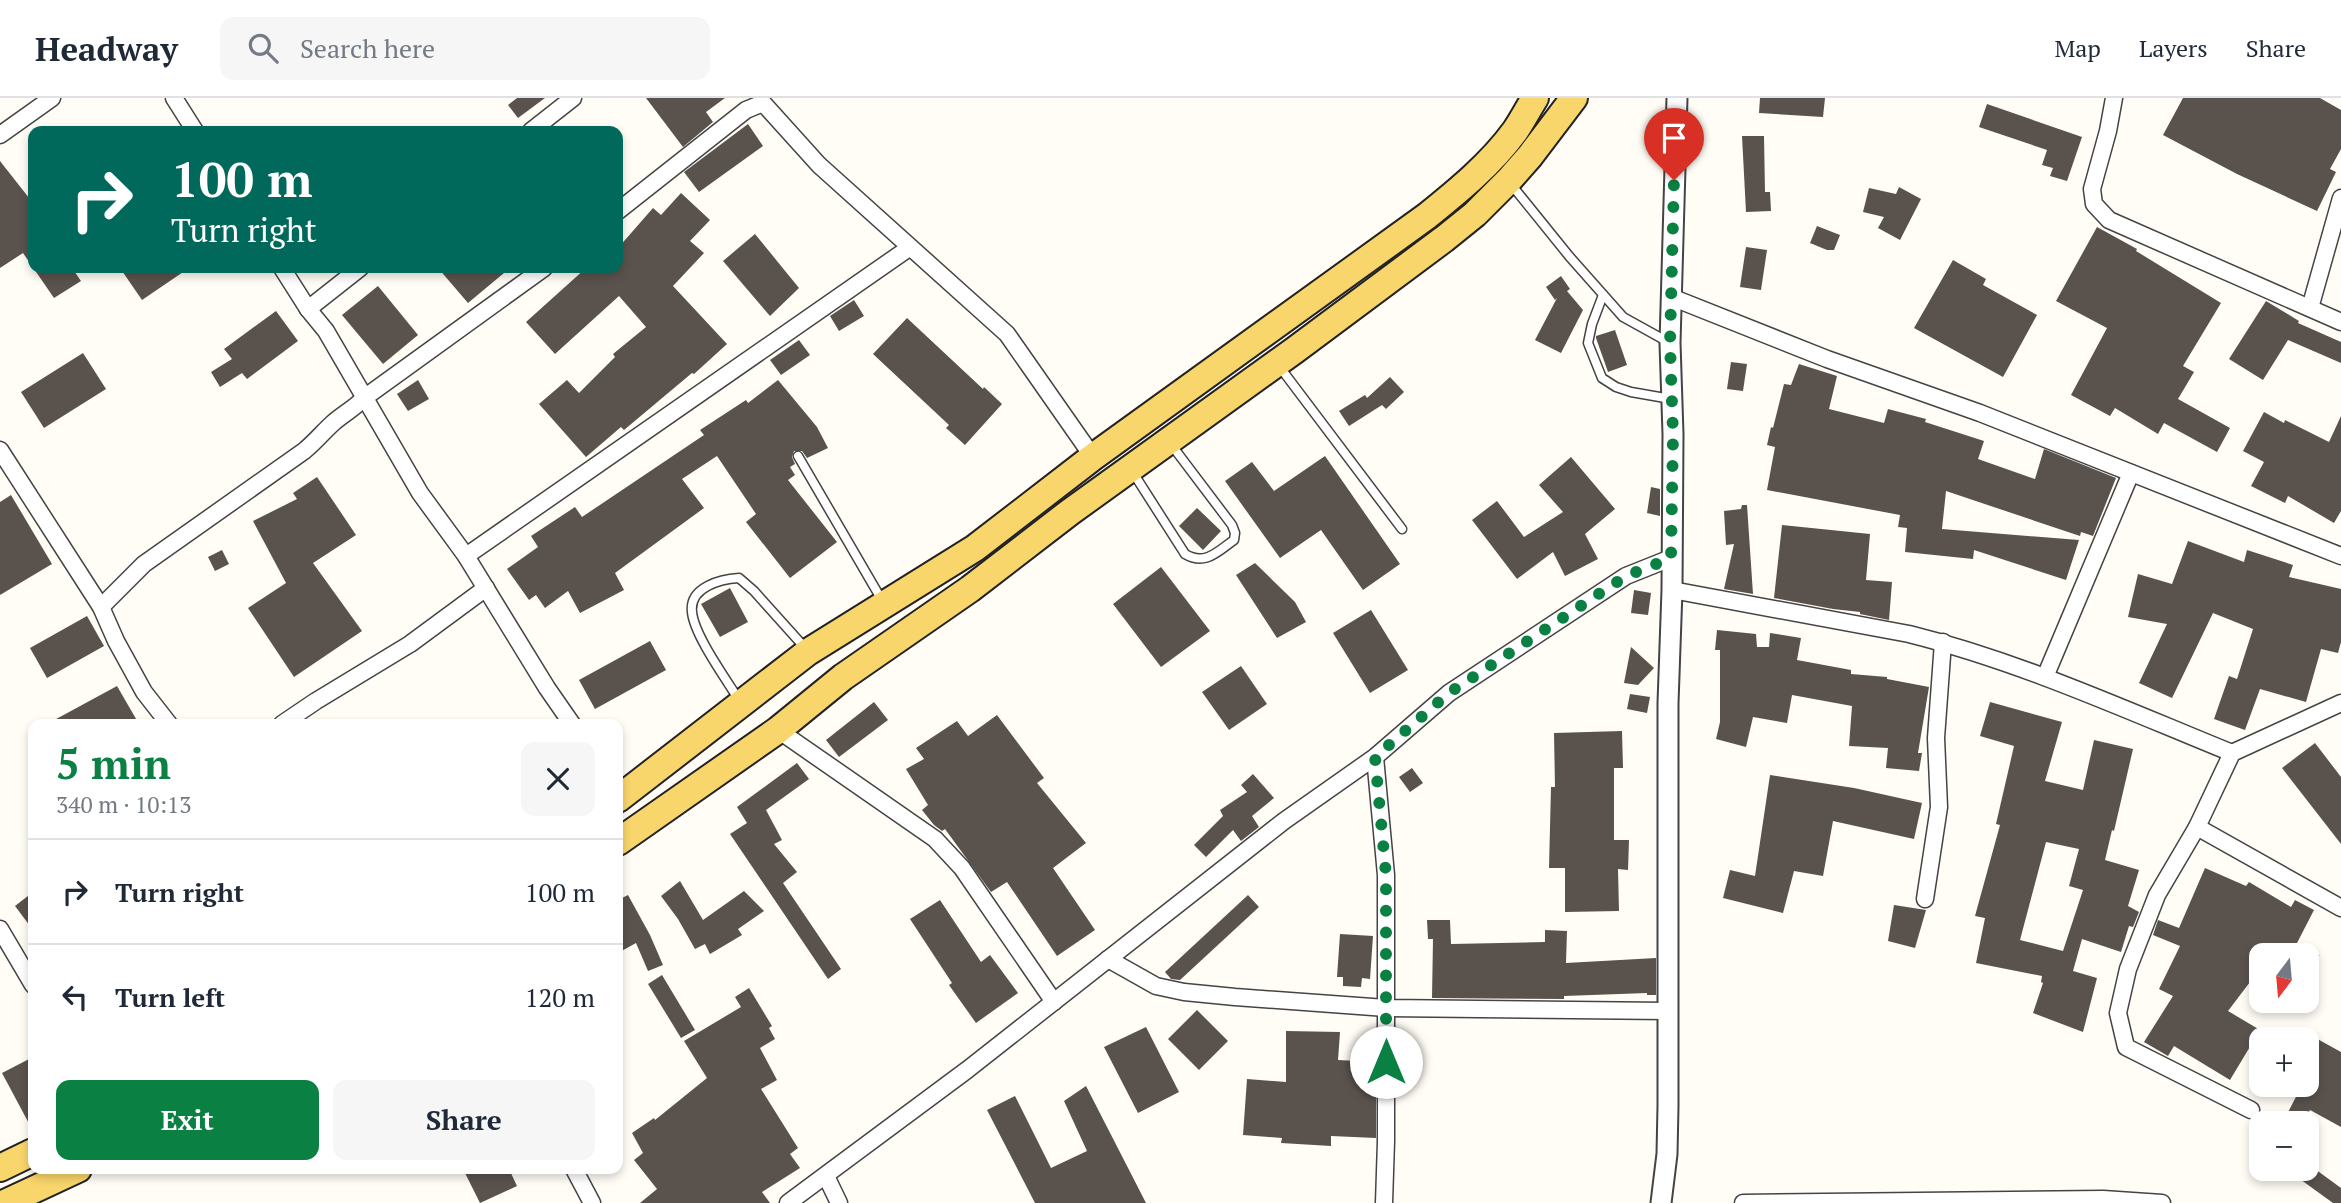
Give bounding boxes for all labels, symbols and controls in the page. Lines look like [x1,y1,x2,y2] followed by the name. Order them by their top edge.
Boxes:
[220,17,710,80] search box
[35,27,178,70] text: Headway
[244,29,282,67] icon: search
[300,31,435,65] text: Search here
[2054,32,2101,64] text: Map
[2139,32,2208,64] text: Layers
[2246,32,2306,64] text: Share
[1644,108,1704,180] pin
[1655,119,1693,157] icon: arrive
[171,146,313,211] text: 100 m
[56,154,147,245] icon: right
[171,209,317,251] text: Turn right
[56,735,171,791] text: 5 min
[521,742,595,816] button: close
[56,789,191,820] text: 340 m · 10:13
[56,873,94,911] icon: right
[115,875,244,909] text: Turn right
[525,875,595,909] text: 100 m
[2249,943,2319,1013] north arrow
[2249,943,2319,1181] map controls
[56,978,94,1016] icon: left
[115,980,225,1014] text: Turn left
[525,980,595,1014] text: 120 m
[1349,1025,1423,1099] position arrow
[2249,1027,2319,1097] button: +
[56,1080,319,1160] button: Exit
[333,1080,595,1160] button: Share
[2249,1111,2319,1181] button: −

